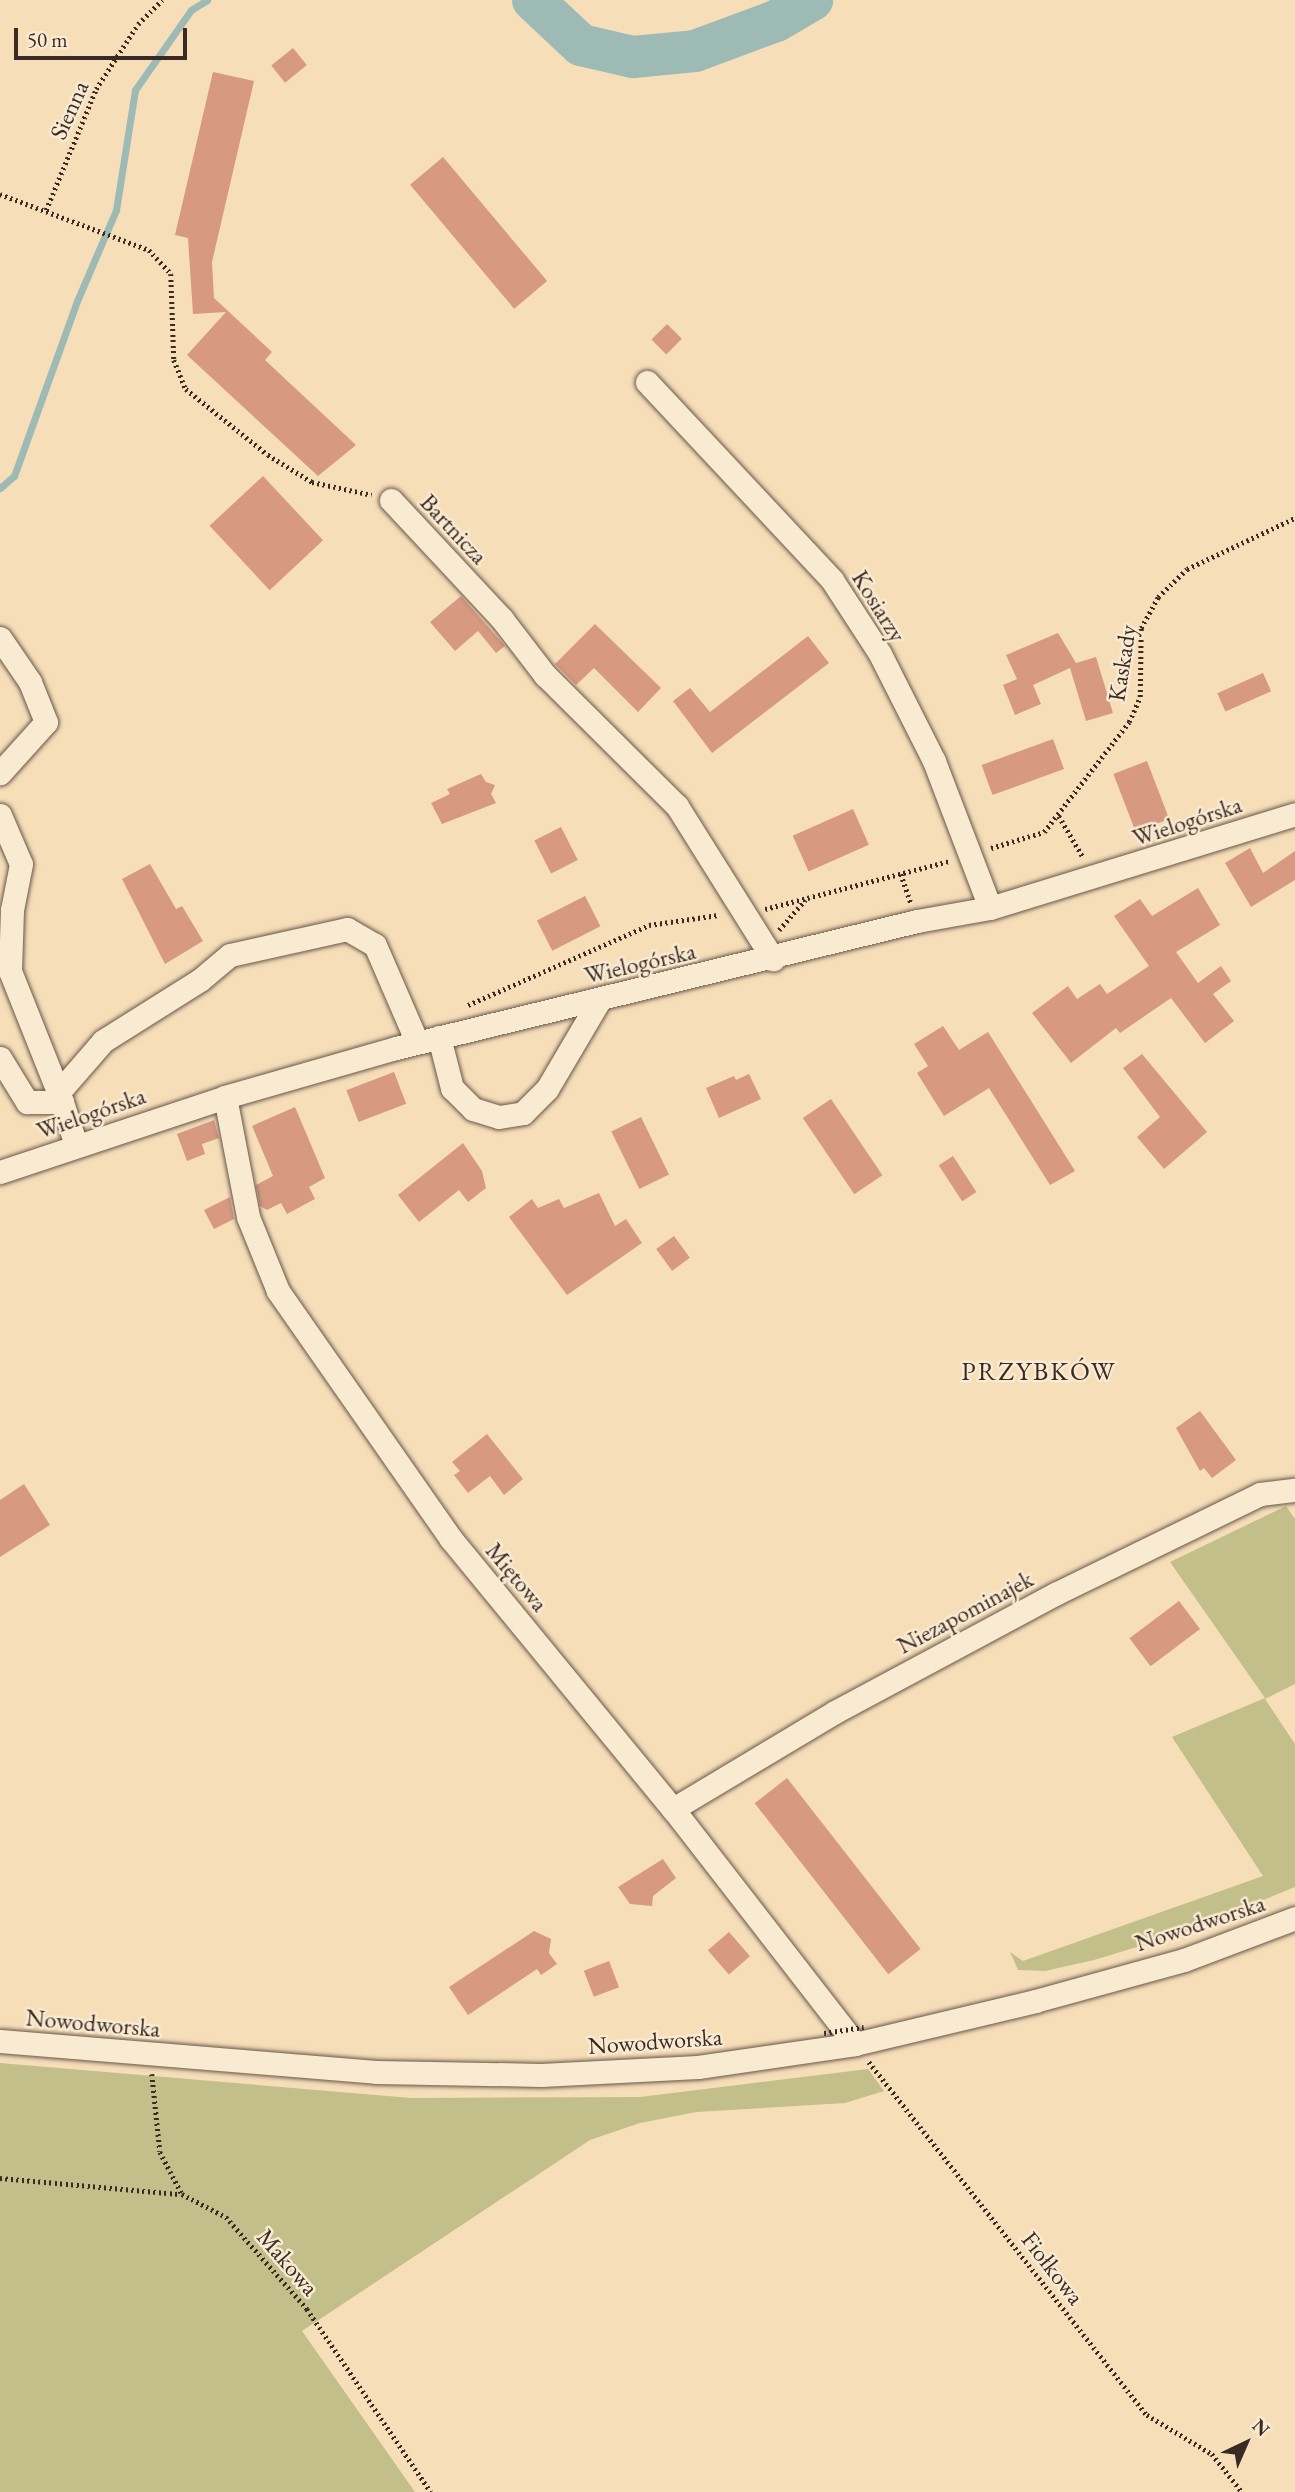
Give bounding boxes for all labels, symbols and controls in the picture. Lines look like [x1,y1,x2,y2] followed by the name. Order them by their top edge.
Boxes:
[18,14,191,58] scale bar
[27,26,68,53] text: 50 m
[43,76,95,144] street label: Sienna
[414,488,494,570] street label: Bartnicza
[846,565,912,647] street label: Kosiarzy
[1102,623,1142,703] street label: Kaskady
[1129,790,1245,852] street label: Wielogórska
[582,936,698,990] street label: Wielogórska
[33,1081,149,1145] street label: Wielogórska
[962,1356,1116,1388] district label: PRZYBKÓW
[480,1537,554,1617] street label: Miętowa
[892,1564,1038,1660] street label: Niezapominajek
[1131,1888,1269,1958] street label: Nowodworska
[25,2003,161,2043] street label: Nowodworska
[587,2022,723,2060] street label: Nowodworska
[251,2223,325,2301] street label: Makowa
[1016,2226,1090,2310] street label: Fiołkowa
[1211,2408,1281,2478] north arrow
[1247,2413,1275,2442] text: N

